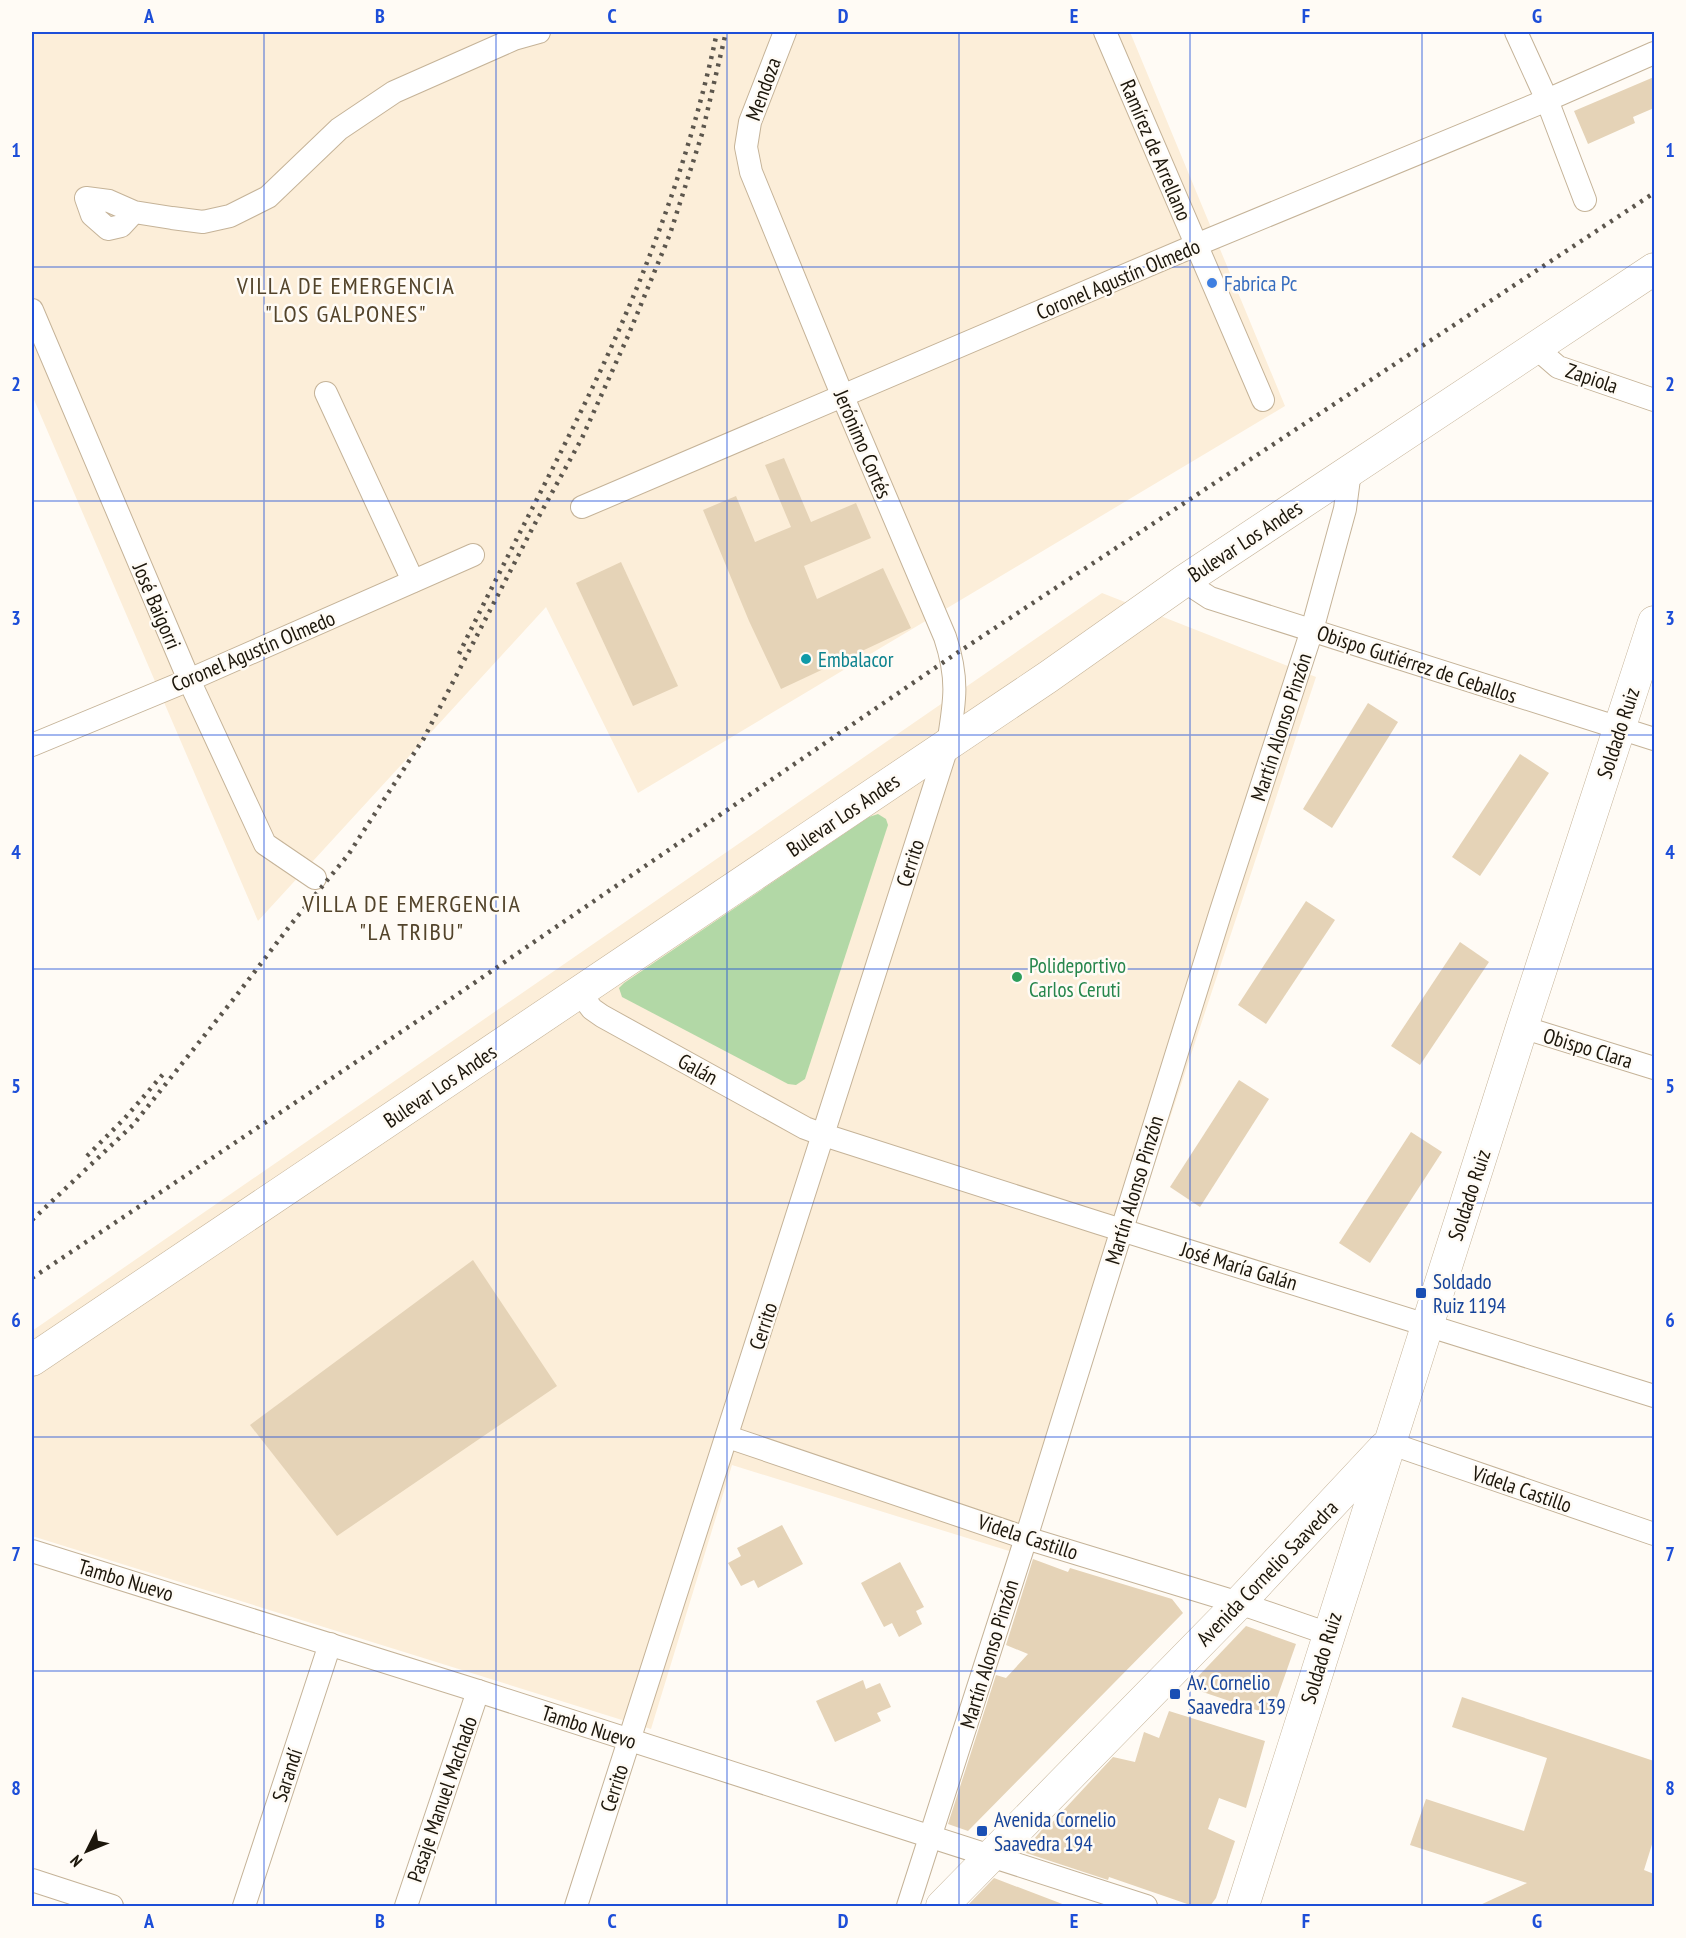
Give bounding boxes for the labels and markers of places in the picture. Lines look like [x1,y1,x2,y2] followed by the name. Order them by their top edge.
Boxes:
[1224,270,1298,297] place label: Fabrica Pc
[1205,276,1219,290] marker: Fabrica Pc
[818,646,894,673] place label: Embalacor
[799,652,813,666] marker: Embalacor
[1029,952,1126,1003] place label: Polideportivo Carlos Ceruti
[1010,970,1024,984] marker: Polideportivo Carlos Ceruti
[1433,1268,1507,1319] place label: Soldado Ruiz 1194
[1414,1286,1428,1300] marker: Soldado Ruiz 1194
[1187,1669,1286,1720] place label: Av. Cornelio Saavedra 139
[1168,1687,1182,1701] marker: Av. Cornelio Saavedra 139
[994,1806,1116,1857] place label: Avenida Cornelio Saavedra 194
[975,1824,989,1838] marker: Avenida Cornelio Saavedra 194

